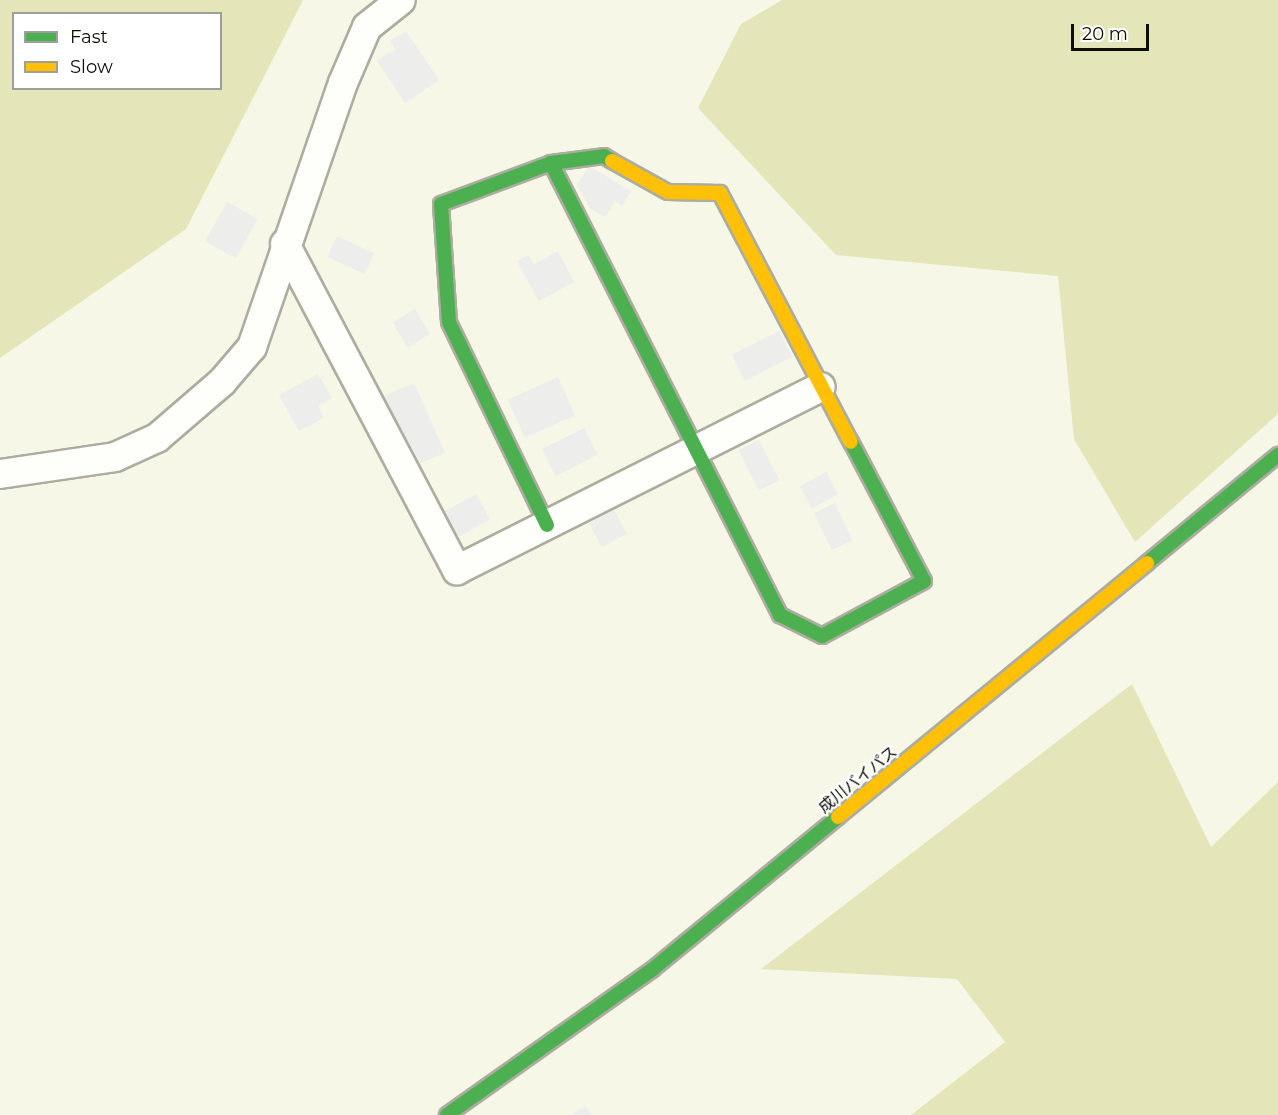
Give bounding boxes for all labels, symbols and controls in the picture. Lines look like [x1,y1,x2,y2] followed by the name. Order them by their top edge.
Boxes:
[12,12,222,90] legend
[1074,12,1152,50] scale bar
[1082,23,1128,45] text: 20 m
[70,26,108,48] text: Fast
[70,56,113,78] text: Slow
[815,742,901,818] street label: 成川バイパス

